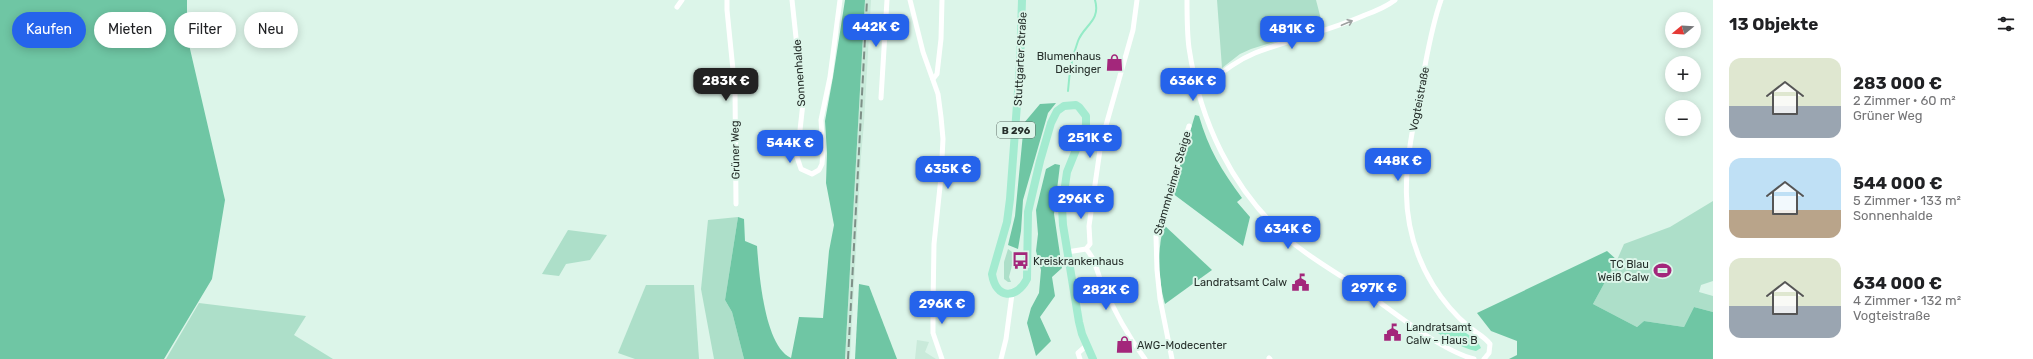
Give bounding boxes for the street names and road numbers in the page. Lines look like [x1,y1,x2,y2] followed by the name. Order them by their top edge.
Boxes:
[1012,12,1029,106] street label: Stuttgarter Straße
[791,39,808,107] street label: Sonnenhalde
[1407,66,1432,132] street label: Vogteistraße
[728,120,743,180] street label: Grüner Weg
[997,122,1035,138] road number: B 296
[1151,130,1194,237] street label: Stammheimer Steige

